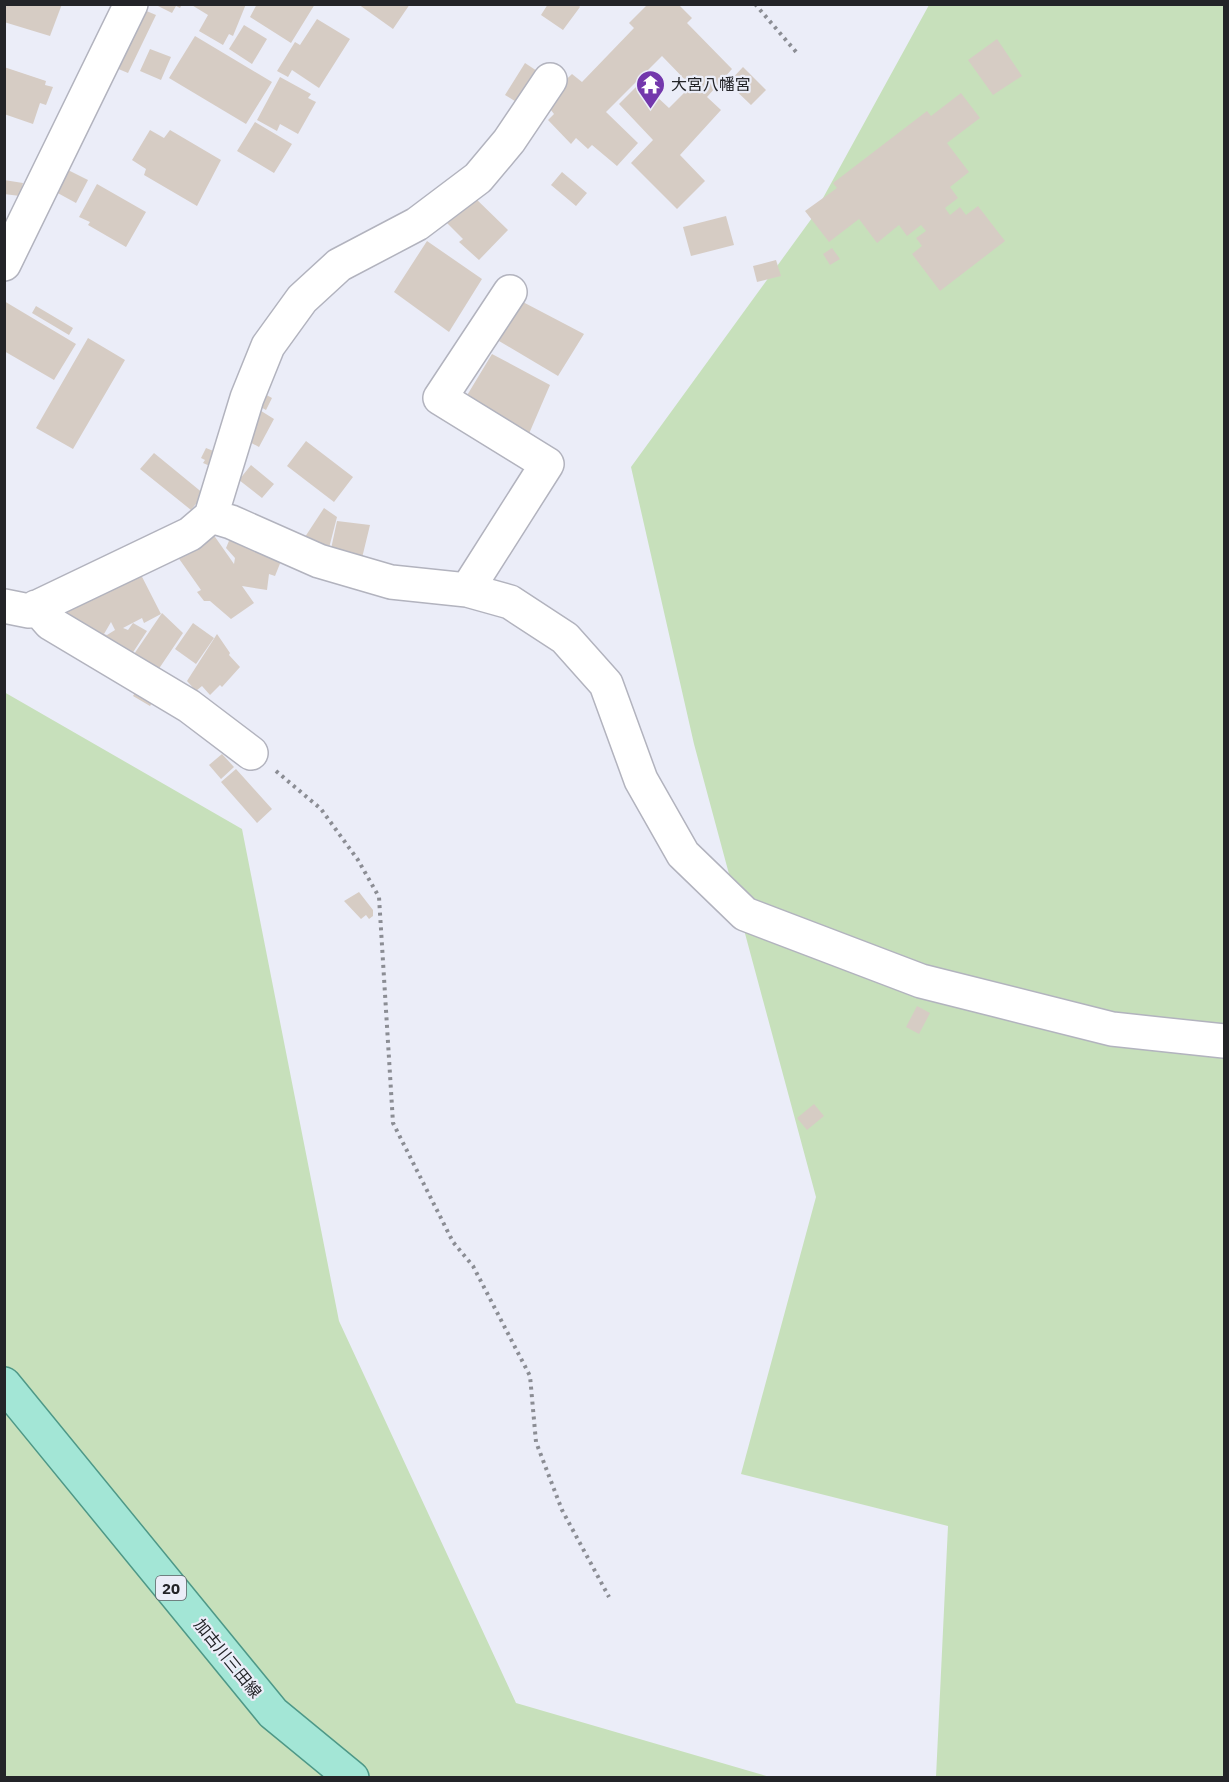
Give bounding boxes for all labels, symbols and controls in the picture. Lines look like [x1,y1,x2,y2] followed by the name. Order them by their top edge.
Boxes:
[634,68,666,110] temple icon: 大宮八幡宮
[671,74,751,94] place label: 大宮八幡宮
[156,1576,186,1600] road number: 20
[190,1614,266,1702] street label: 加古川三田線

